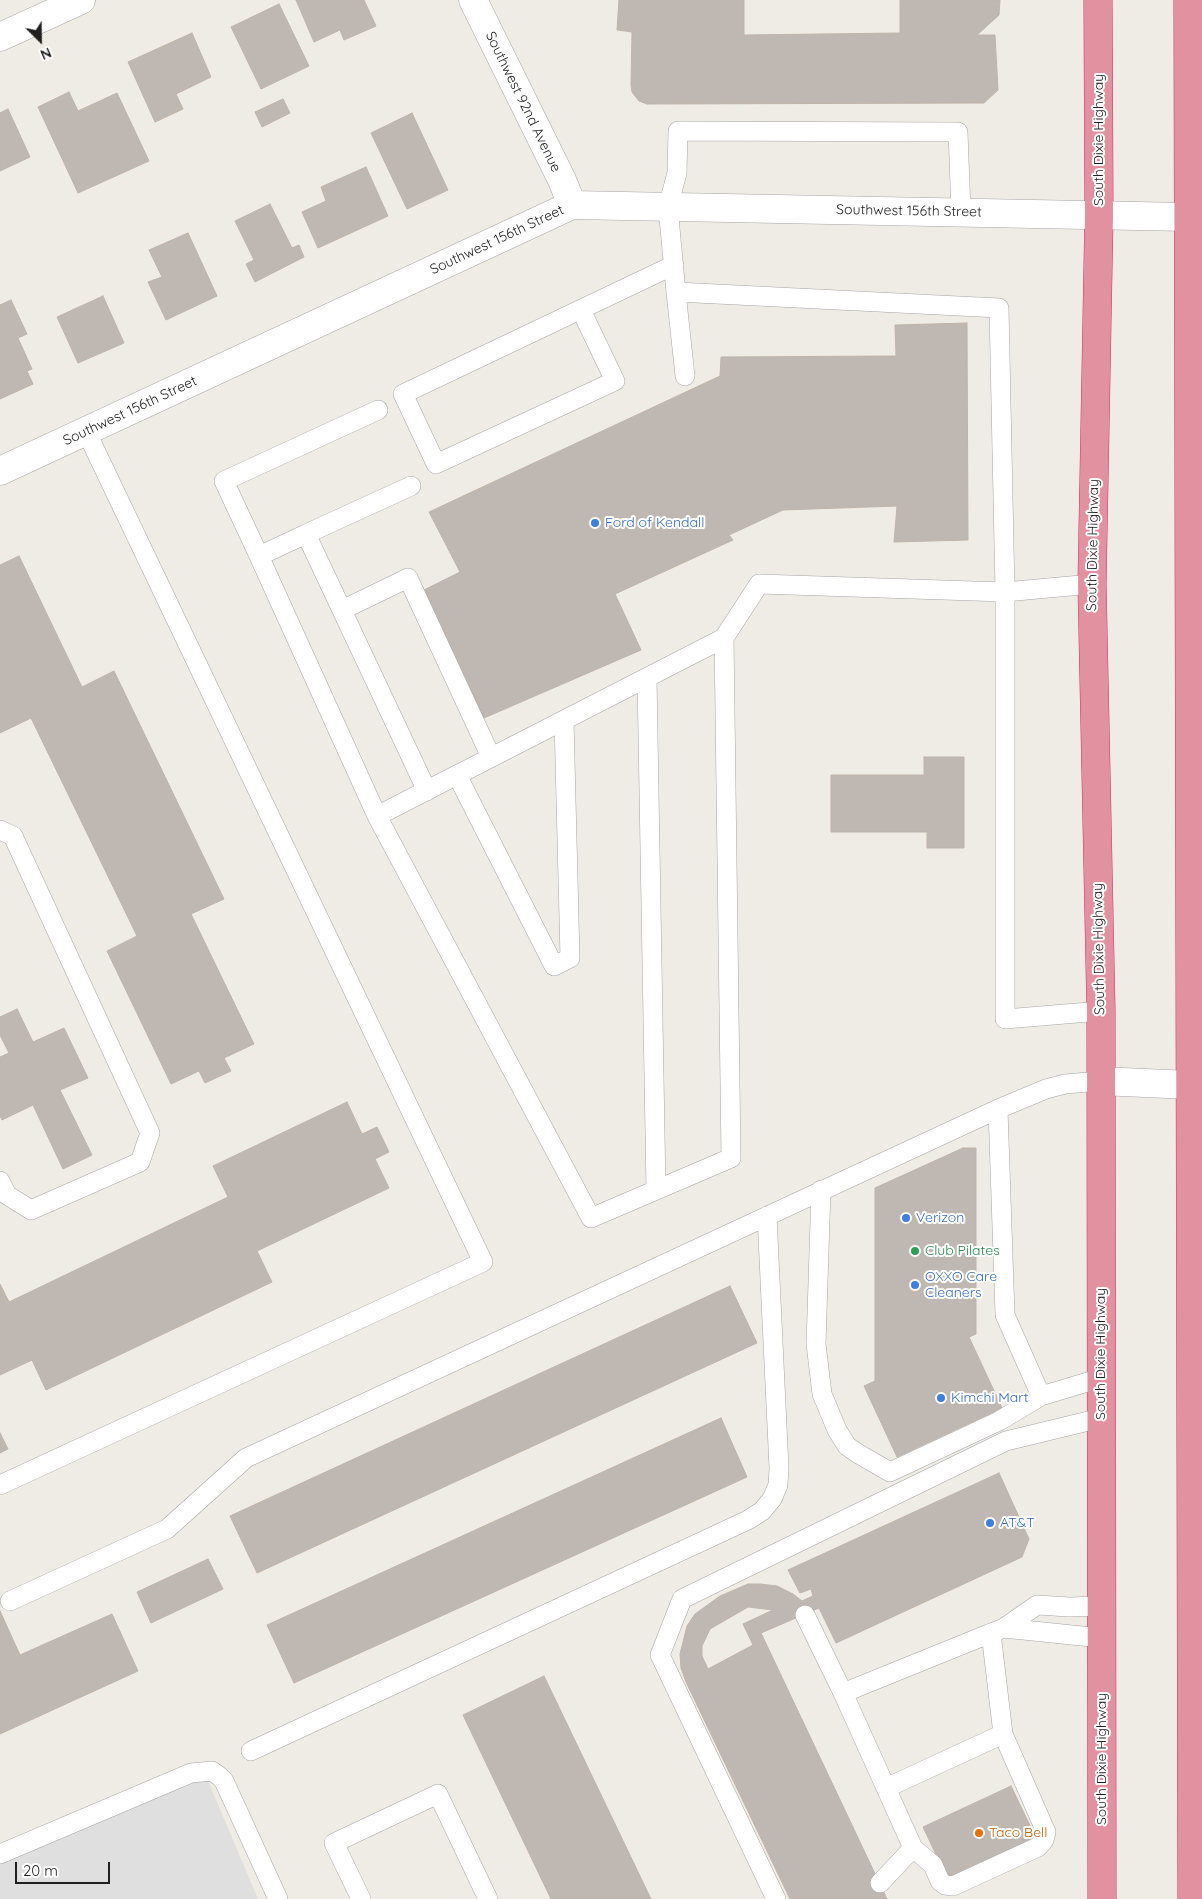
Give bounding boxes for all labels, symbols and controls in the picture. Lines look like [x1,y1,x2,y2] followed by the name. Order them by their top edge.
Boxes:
[15,15,65,65] north arrow
[482,29,564,175] street label: Southwest 92nd Avenue
[38,44,54,64] text: N
[1091,74,1107,206] street label: South Dixie Highway
[836,201,982,221] street label: Southwest 156th Street
[427,202,567,278] street label: Southwest 156th Street
[60,373,200,449] street label: Southwest 156th Street
[1083,479,1103,611] street label: South Dixie Highway
[605,515,704,531] place label: Ford of Kendall
[589,517,601,529] marker: Ford of Kendall
[1089,883,1109,1015] street label: South Dixie Highway
[916,1210,964,1226] place label: Verizon
[900,1212,912,1224] marker: Verizon
[925,1243,1000,1259] place label: Club Pilates
[909,1245,921,1257] marker: Club Pilates
[925,1269,997,1302] place label: OXXO Care Cleaners
[909,1279,921,1291] marker: OXXO Care Cleaners
[1093,1288,1109,1420] street label: South Dixie Highway
[951,1390,1028,1406] place label: Kimchi Mart
[935,1392,947,1404] marker: Kimchi Mart
[1000,1515,1035,1531] place label: AT&T
[984,1517,996,1529] marker: AT&T
[1094,1693,1110,1825] street label: South Dixie Highway
[989,1825,1048,1841] place label: Taco Bell
[973,1827,985,1839] marker: Taco Bell
[18,1852,112,1884] scale bar
[23,1861,58,1880] text: 20 m

